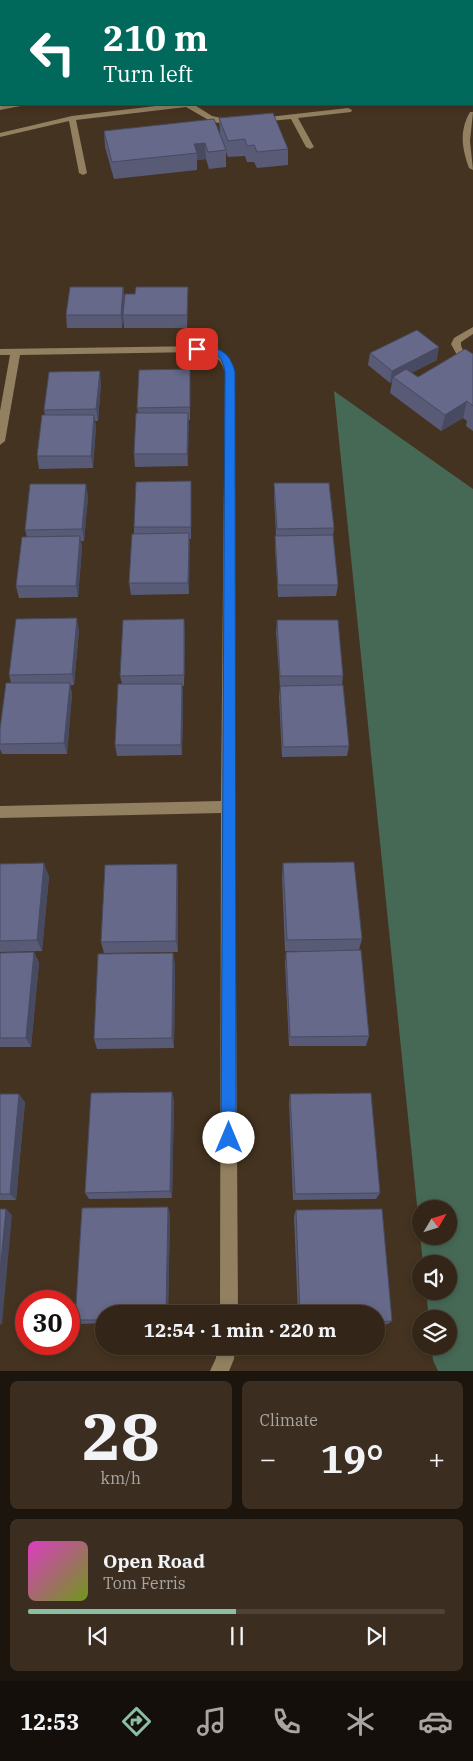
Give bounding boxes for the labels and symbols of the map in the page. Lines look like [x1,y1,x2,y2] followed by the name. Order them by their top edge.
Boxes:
[176,328,218,370] pin
[202,1111,254,1163] position arrow
[412,1200,458,1245] north arrow
[15,1290,80,1355] speed limit sign: 30

